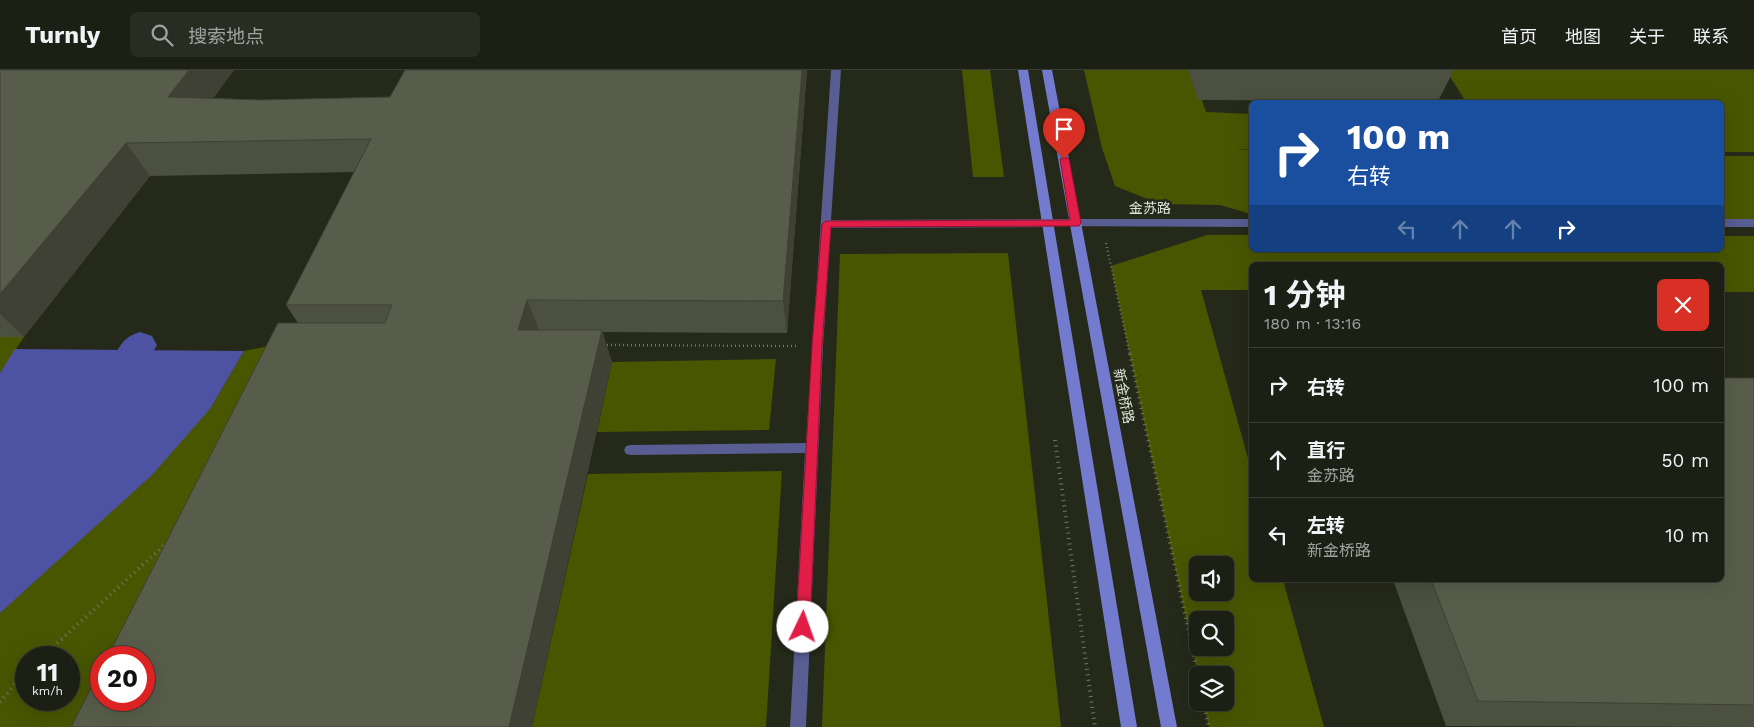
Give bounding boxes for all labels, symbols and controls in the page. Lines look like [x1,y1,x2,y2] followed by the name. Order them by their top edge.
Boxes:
[130,12,480,57] search box
[25,21,100,49] text: Turnly
[148,21,176,49] icon: search
[188,25,264,48] text: 搜索地点
[1501,26,1537,47] text: 首页
[1565,26,1601,47] text: 地图
[1629,26,1665,47] text: 关于
[1693,26,1729,47] text: 联系
[1043,108,1085,159] pin
[1050,115,1078,143] icon: arrive
[1347,116,1450,158] text: 100 m
[1264,120,1329,185] icon: right
[1347,164,1391,189] text: 右转
[1129,200,1171,216] street label: 金苏路
[1393,215,1421,243] icon: left
[1446,215,1474,243] icon: ahead
[1499,215,1527,243] icon: ahead
[1552,215,1580,243] icon: right
[1264,277,1346,312] text: 1 分钟
[1657,279,1709,331] button: close
[1264,314,1361,333] text: 180 m · 13:16
[1111,367,1137,425] street label: 新金桥路
[1264,371,1292,399] icon: right
[1653,374,1709,397] text: 100 m
[1307,376,1345,399] text: 右转
[1307,439,1345,462] text: 直行
[1264,446,1292,474] icon: ahead
[1662,449,1709,472] text: 50 m
[1307,466,1355,485] text: 金苏路
[1307,514,1345,537] text: 左转
[1264,521,1292,549] icon: left
[1665,524,1709,547] text: 10 m
[1307,541,1371,560] text: 新金桥路
[1189,556,1234,711] map controls
[1189,556,1234,601] button: sound
[776,600,828,652] position arrow
[1189,611,1234,656] button: search
[90,646,155,711] speed limit sign: 20
[37,658,58,687] text: 11
[1189,666,1234,711] button: layers
[32,684,63,698] text: km/h

